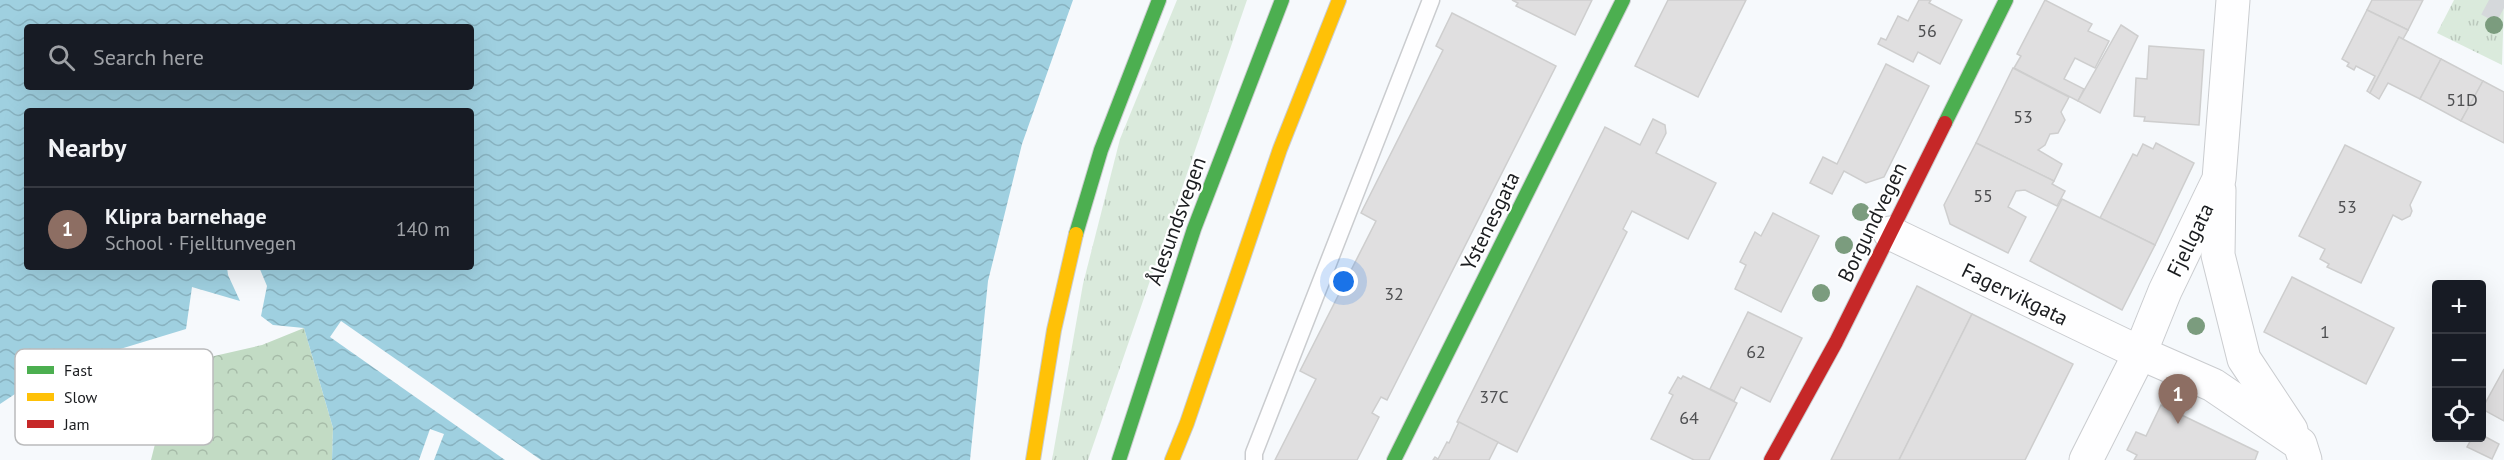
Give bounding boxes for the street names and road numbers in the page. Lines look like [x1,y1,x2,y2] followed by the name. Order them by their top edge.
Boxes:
[1140,153,1212,289] street label: Ålesundsvegen
[1831,158,1913,286] street label: Borgundvegen
[1454,167,1526,275] street label: Ystenesgata
[2161,199,2219,281] street label: Fjellgata
[1957,257,2073,331] street label: Fagervikgata

